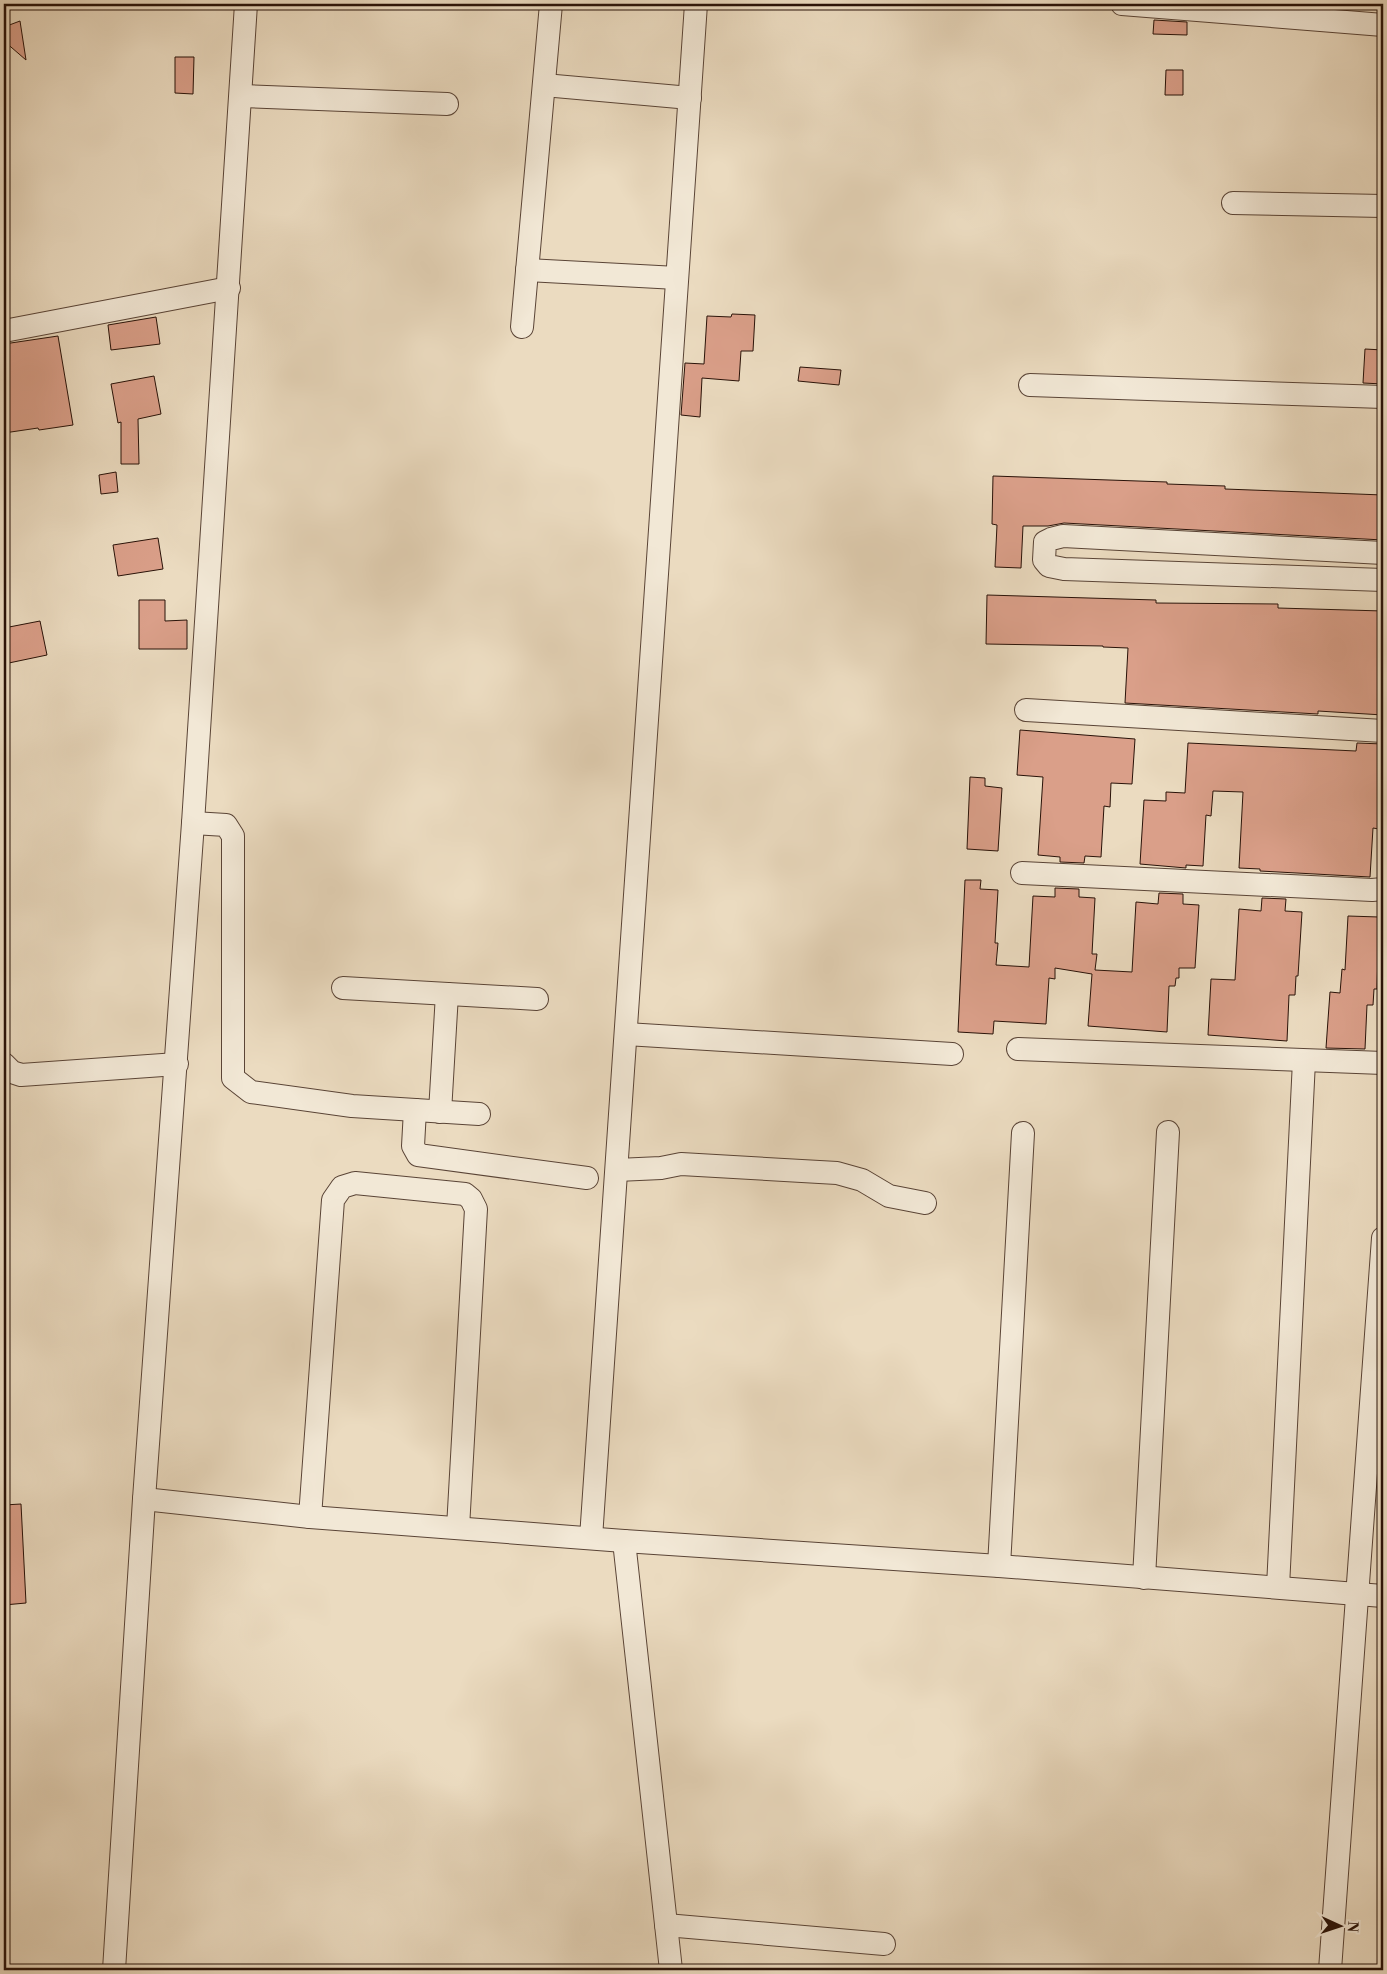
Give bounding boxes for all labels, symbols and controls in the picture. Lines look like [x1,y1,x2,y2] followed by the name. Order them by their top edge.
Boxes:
[1314,1902,1364,1952] north arrow
[1343,1921,1361,1933] text: N

